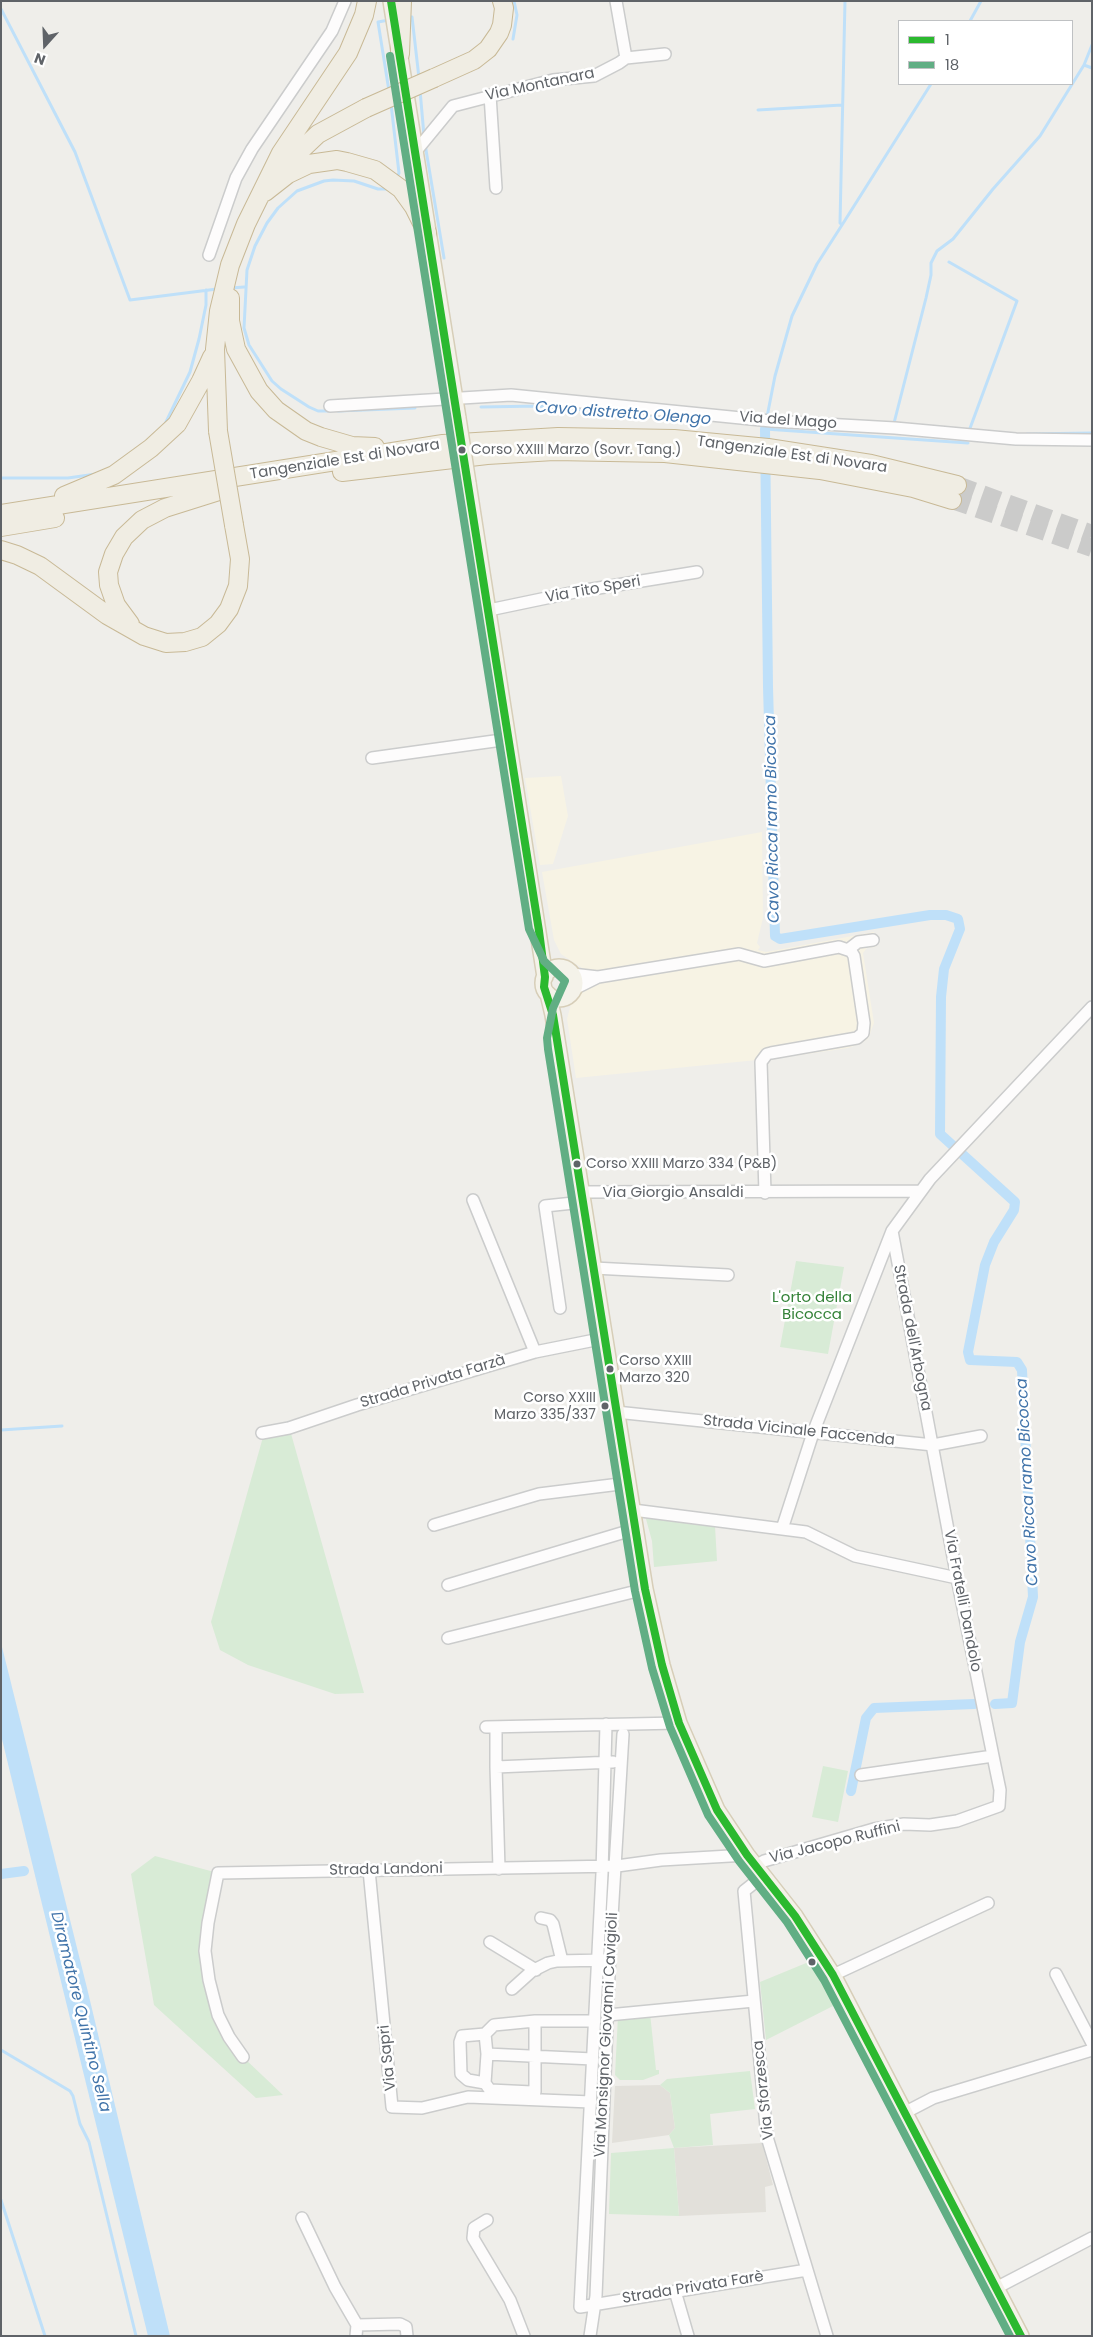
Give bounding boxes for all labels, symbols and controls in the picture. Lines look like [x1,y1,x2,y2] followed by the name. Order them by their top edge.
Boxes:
[20,20,70,70] north arrow
[898,20,1073,85] legend
[945,29,950,50] text: 1
[32,48,48,70] text: N
[945,54,959,75] text: 18
[484,65,596,105] street label: Via Montanara
[534,398,712,430] water label: Cavo distretto Olengo
[739,409,837,433] street label: Via del Mago
[696,433,888,477] street label: Tangenziale Est di Novara
[249,436,441,484] street label: Tangenziale Est di Novara
[471,442,681,458] place label: Corso XXIII Marzo (Sovr. Tang.)
[457,445,467,455] marker: Corso XXIII Marzo (Sovr. Tang.)
[544,573,642,607] street label: Via Tito Speri
[762,715,784,923] water label: Cavo Ricca ramo Bicocca
[586,1156,777,1172] place label: Corso XXIII Marzo 334 (P&B)
[572,1159,582,1169] marker: Corso XXIII Marzo 334 (P&B)
[602,1184,744,1202] street label: Via Giorgio Ansaldi
[889,1263,935,1413] street label: Strada dell'Arbogna
[772,1289,852,1324] park label: L'orto della Bicocca
[358,1351,508,1413] street label: Strada Privata Farzà
[619,1353,692,1385] place label: Corso XXIII Marzo 320
[605,1364,615,1374] marker: Corso XXIII Marzo 320
[1013,1378,1043,1586] water label: Cavo Ricca ramo Bicocca
[494,1390,596,1422] place label: Corso XXIII Marzo 335/337
[600,1401,610,1411] marker: Corso XXIII Marzo 335/337
[702,1412,896,1450] street label: Strada Vicinale Faccenda
[939,1528,985,1674] street label: Via Fratelli Dandolo
[768,1818,902,1868] street label: Via Jacopo Ruffini
[329,1860,443,1880] street label: Strada Landoni
[46,1910,114,2114] water label: Diramatore Quintino Sella
[592,1912,622,2158] street label: Via Monsignor Giovanni Cavigioli
[807,1957,817,1967] unlabelled marker
[376,2024,400,2092] street label: Via Sapri
[750,2039,778,2141] street label: Via Sforzesca
[621,2268,765,2308] street label: Strada Privata Farè

